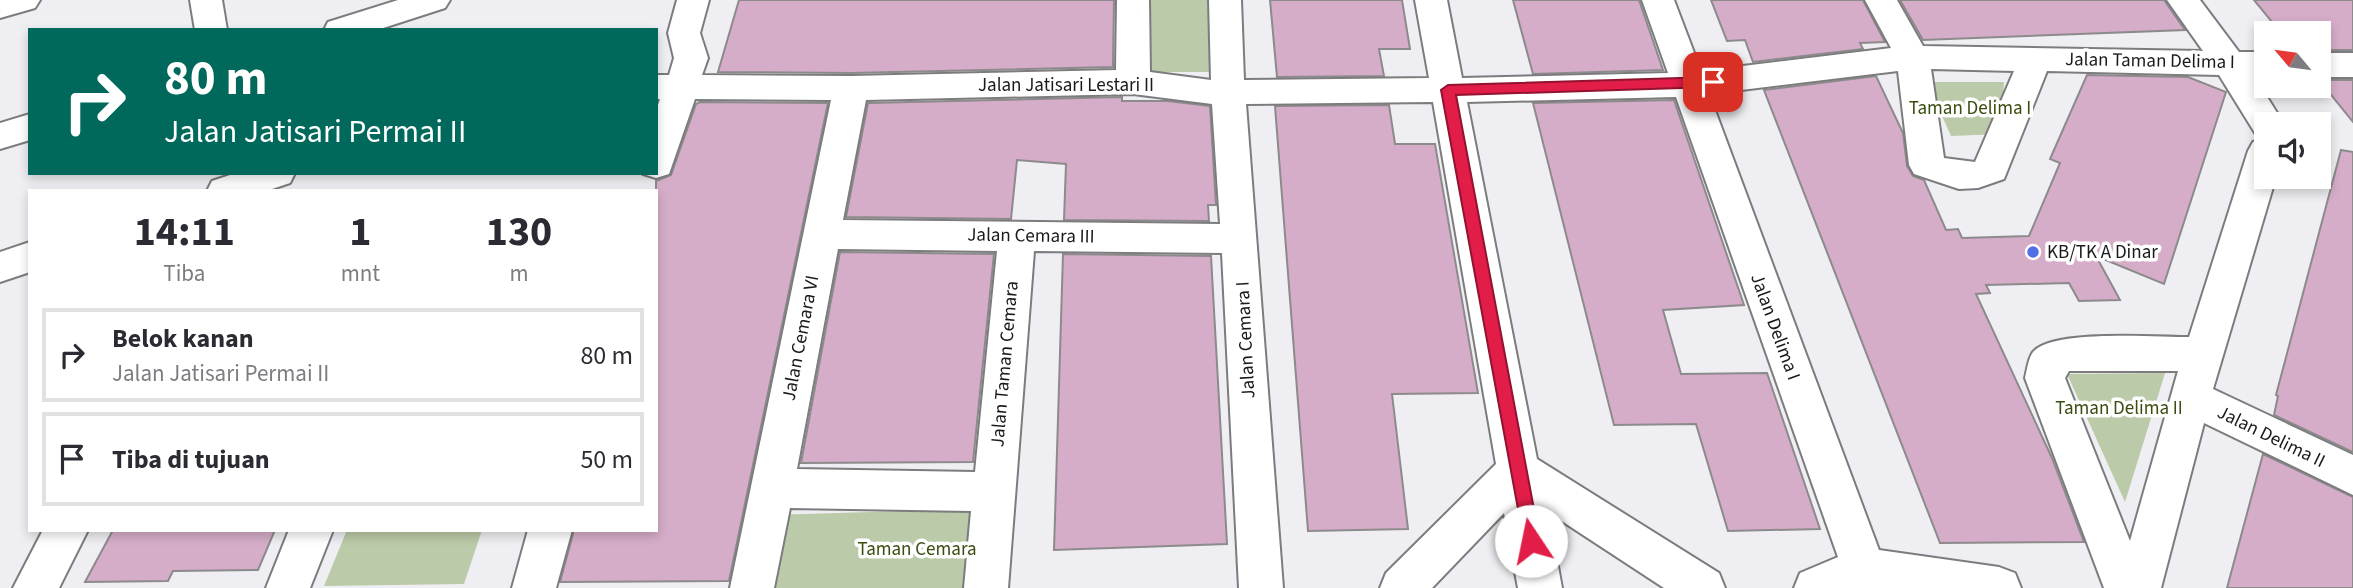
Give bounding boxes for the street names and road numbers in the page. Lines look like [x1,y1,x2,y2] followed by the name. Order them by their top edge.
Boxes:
[2065,46,2235,76] street label: Jalan Taman Delima I
[978,72,1154,99] street label: Jalan Jatisari Lestari II
[967,221,1095,251] street label: Jalan Cemara III
[1743,270,1807,384] street label: Jalan Delima I
[776,273,826,403] street label: Jalan Cemara VI
[984,280,1026,448] street label: Jalan Taman Cemara
[1229,281,1263,399] street label: Jalan Cemara I
[2212,399,2330,475] street label: Jalan Delima II

